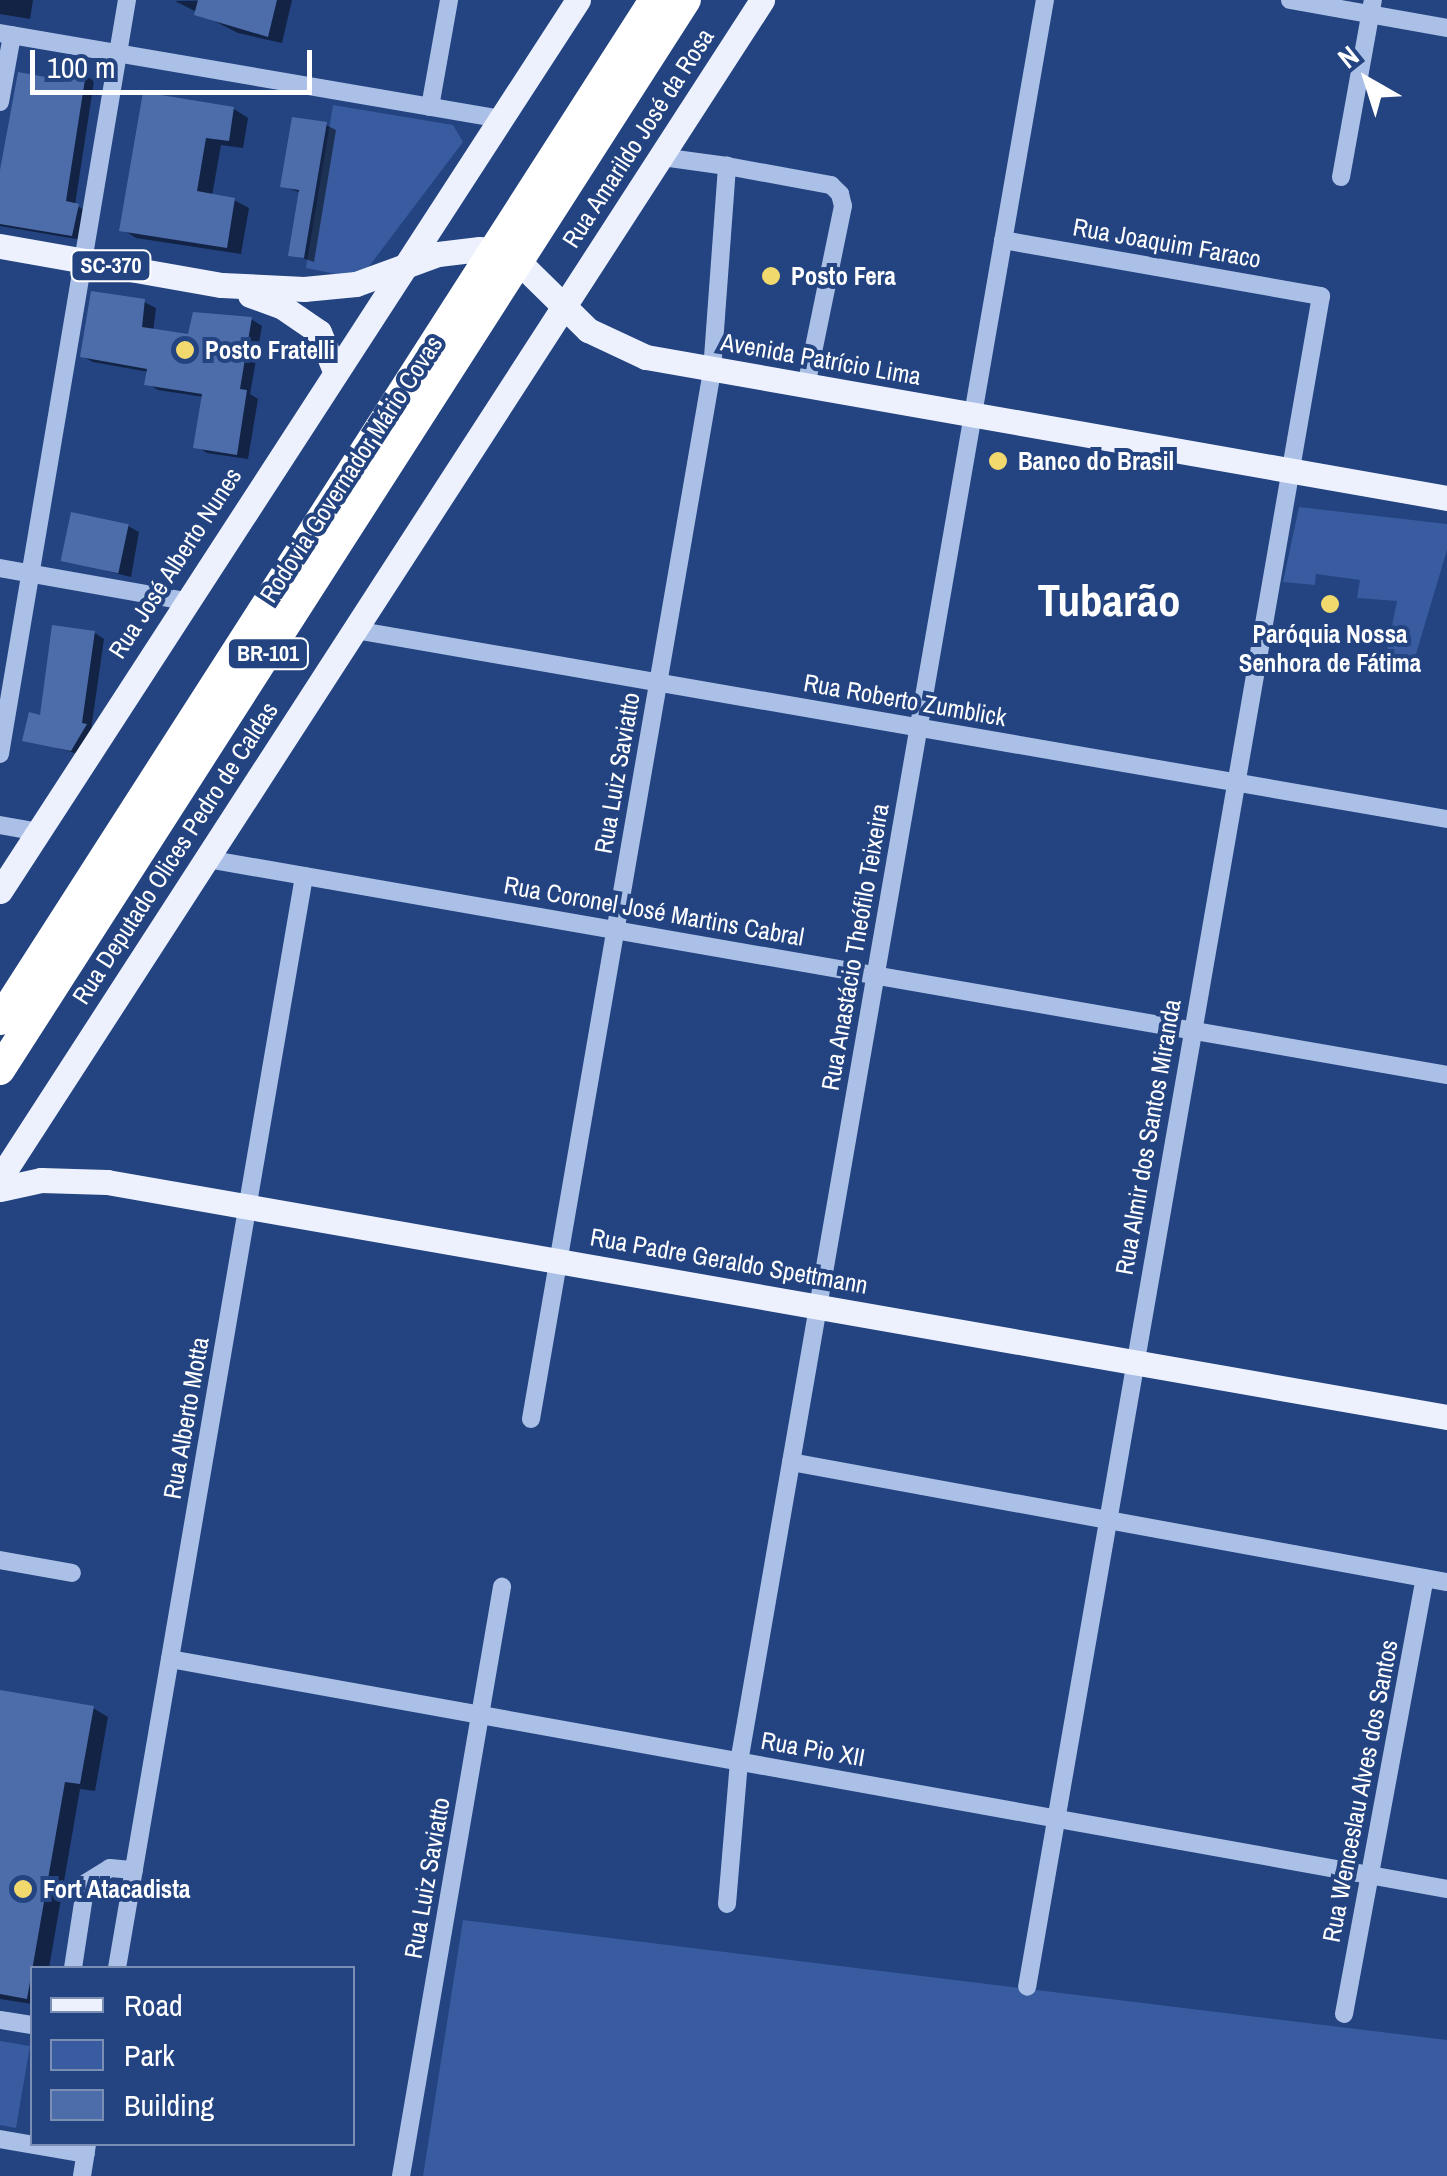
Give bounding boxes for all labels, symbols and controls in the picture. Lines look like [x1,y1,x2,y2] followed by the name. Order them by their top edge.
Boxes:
[556,22,720,254] street label: Rua Amarildo José da Rosa
[35,30,318,92] scale bar
[1317,30,1417,130] north arrow
[1330,37,1367,77] text: N
[47,47,115,87] text: 100 m
[1071,212,1263,274] street label: Rua Joaquim Faraco
[68,249,154,283] road number: SC-370
[791,261,896,291] place label: Posto Fera
[760,265,782,287] marker: Posto Fera
[719,327,923,391] street label: Avenida Patrício Lima
[253,330,449,608] street label: Rodovia Governador Mário Covas
[205,335,335,365] place label: Posto Fratelli
[174,339,196,361] marker: Posto Fratelli
[1018,446,1174,476] place label: Banco do Brasil
[987,450,1009,472] marker: Banco do Brasil
[102,462,248,664] street label: Rua José Alberto Nunes
[1038,573,1180,627] district label: Tubarão
[1319,593,1341,615] marker: Paróquia Nossa Senhora de Fátima
[1239,620,1421,679] place label: Paróquia Nossa Senhora de Fátima
[226,637,310,671] road number: BR-101
[801,667,1009,733] street label: Rua Roberto Zumblick
[588,690,646,856] street label: Rua Luiz Saviatto
[66,696,284,1010] street label: Rua Deputado Olices Pedro de Caldas
[815,800,895,1094] street label: Rua Anastácio Theófilo Teixeira
[502,870,806,952] street label: Rua Coronel José Martins Cabral
[1109,996,1187,1278] street label: Rua Almir dos Santos Miranda
[588,1222,870,1300] street label: Rua Padre Geraldo Spettmann
[157,1334,215,1502] street label: Rua Alberto Motta
[1316,1637,1404,1945] street label: Rua Wenceslau Alves dos Santos
[759,1725,867,1773] street label: Rua Pio XII
[398,1795,456,1961] street label: Rua Luiz Saviatto
[43,1874,191,1904] place label: Fort Atacadista
[12,1878,34,1900] marker: Fort Atacadista
[30,1966,355,2146] legend
[124,1985,183,2025] text: Road
[124,2035,175,2075] text: Park
[124,2085,214,2125] text: Building

